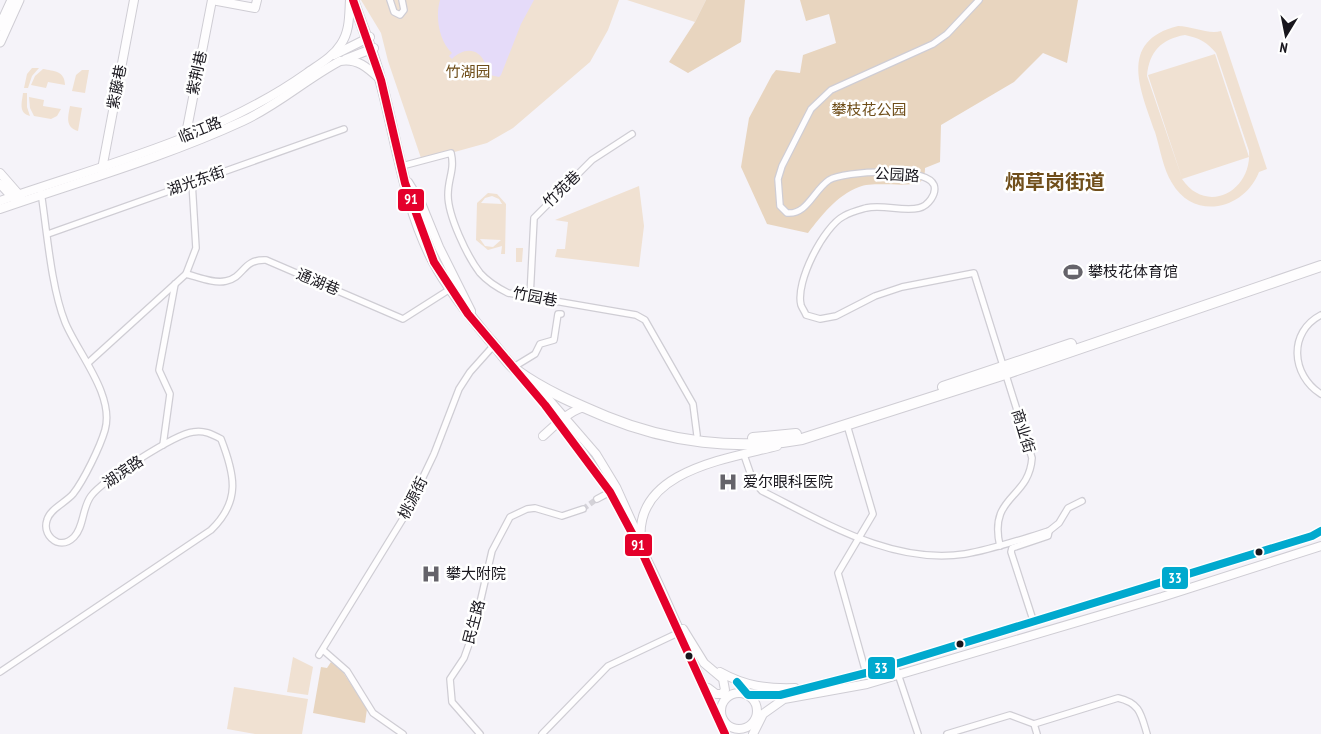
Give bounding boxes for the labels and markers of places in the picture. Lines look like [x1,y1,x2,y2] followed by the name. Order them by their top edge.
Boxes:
[1062,261,1084,283] sports icon: 攀枝花体育馆
[1088,262,1178,281] place label: 攀枝花体育馆
[717,471,739,493] hospital icon: 爱尔眼科医院
[743,472,833,491] place label: 爱尔眼科医院
[1254,547,1264,557] unlabelled marker
[420,563,442,585] hospital icon: 攀大附院
[446,564,506,583] place label: 攀大附院
[955,639,965,649] unlabelled marker
[684,651,694,661] unlabelled marker

